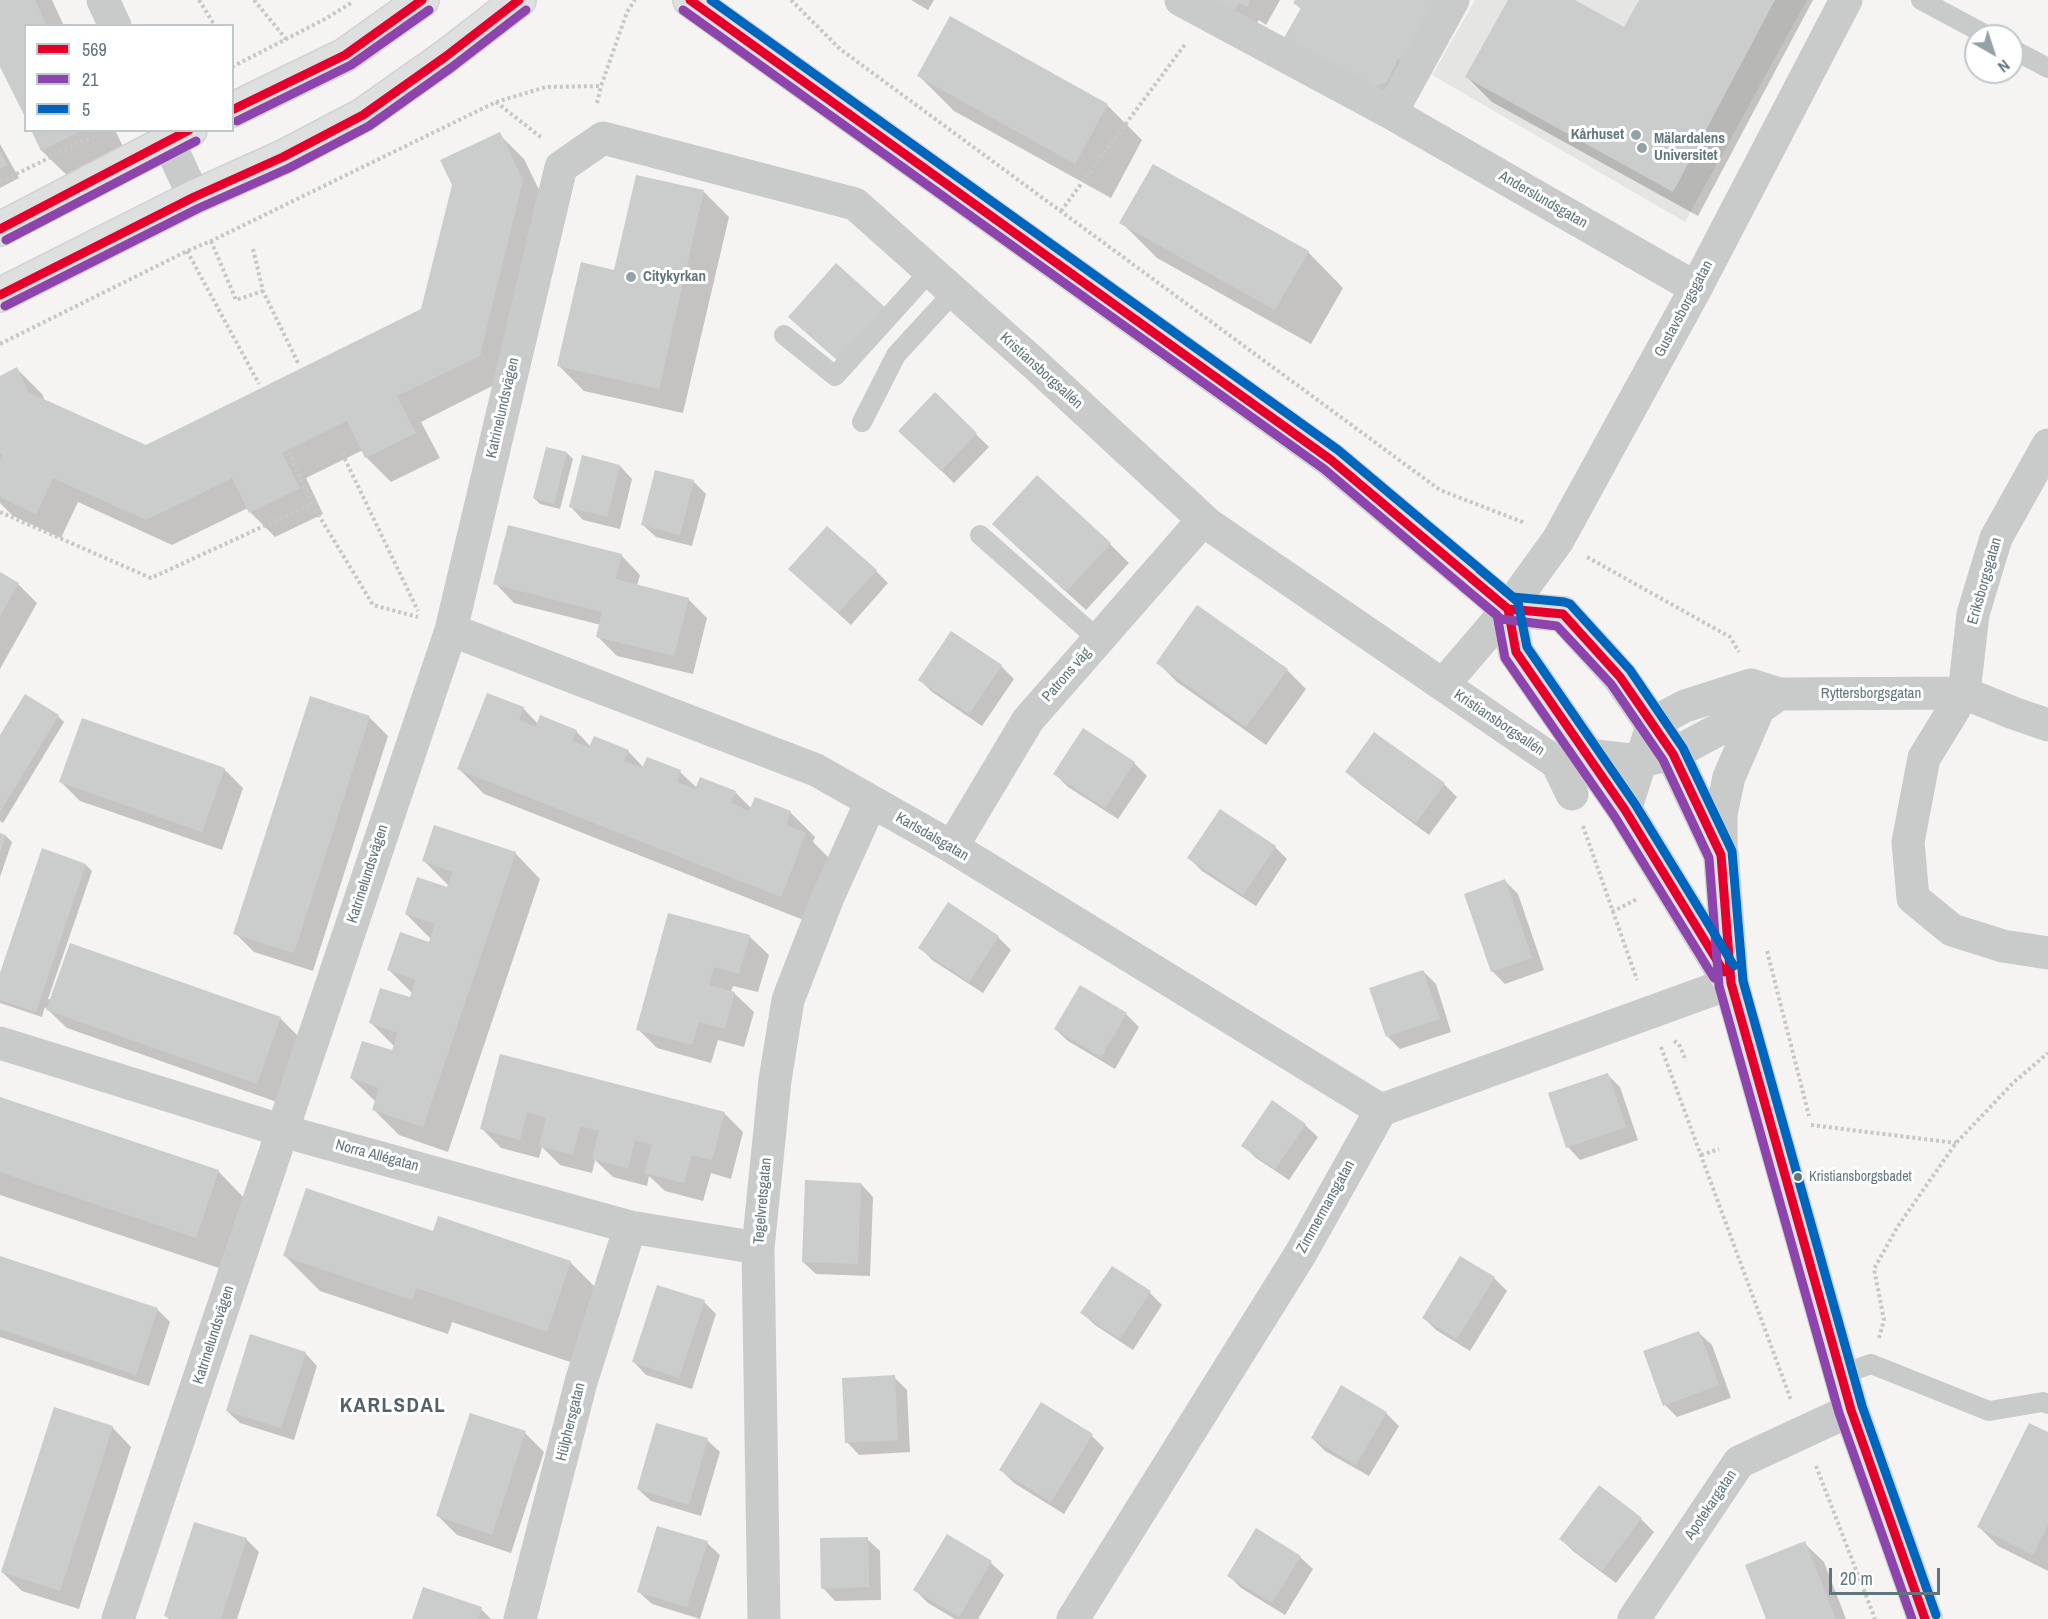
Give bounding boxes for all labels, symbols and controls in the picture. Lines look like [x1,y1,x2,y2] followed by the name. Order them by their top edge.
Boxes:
[24,24,234,132] legend
[1964,24,2024,84] north arrow
[82,37,107,62] text: 569
[1993,55,2015,78] text: N
[82,67,98,92] text: 21
[82,97,90,122] text: 5
[1571,126,1624,144] place label: Kårhuset
[1629,128,1643,142] marker: Kårhuset
[1654,130,1725,165] place label: Mälardalens Universitet
[1635,141,1649,155] marker: Mälardalens Universitet
[1496,167,1590,233] street label: Anderslundsgatan
[1651,258,1717,360] street label: Gustavsborgsgatan
[643,268,706,286] place label: Citykyrkan
[624,270,638,284] marker: Citykyrkan
[996,329,1086,413] street label: Kristiansborgsallén
[483,356,523,460] street label: Katrinelundsvägen
[1964,535,2006,627] street label: Eriksborgsgatan
[1039,644,1095,706] street label: Patrons väg
[1821,685,1921,703] street label: Ryttersborgsgatan
[1450,686,1548,760] street label: Kristiansborgsallén
[892,809,972,865] street label: Karlsdalsgatan
[344,822,392,926] street label: Katrinelundsvägen
[333,1136,421,1176] street label: Norra Allégatan
[750,1157,776,1245] street label: Tegelvretsgatan
[1293,1157,1359,1257] street label: Zimmermansgatan
[1809,1169,1912,1185] place label: Kristiansborgsbadet
[1792,1171,1804,1183] marker: Kristiansborgsbadet
[190,1283,238,1387] street label: Katrinelundsvägen
[553,1381,589,1463] street label: Hülphersgatan
[340,1393,446,1419] district label: KARLSDAL
[1681,1467,1741,1543] street label: Apotekargatan
[1832,1556,1943,1594] scale bar
[1840,1566,1873,1591] text: 20 m

